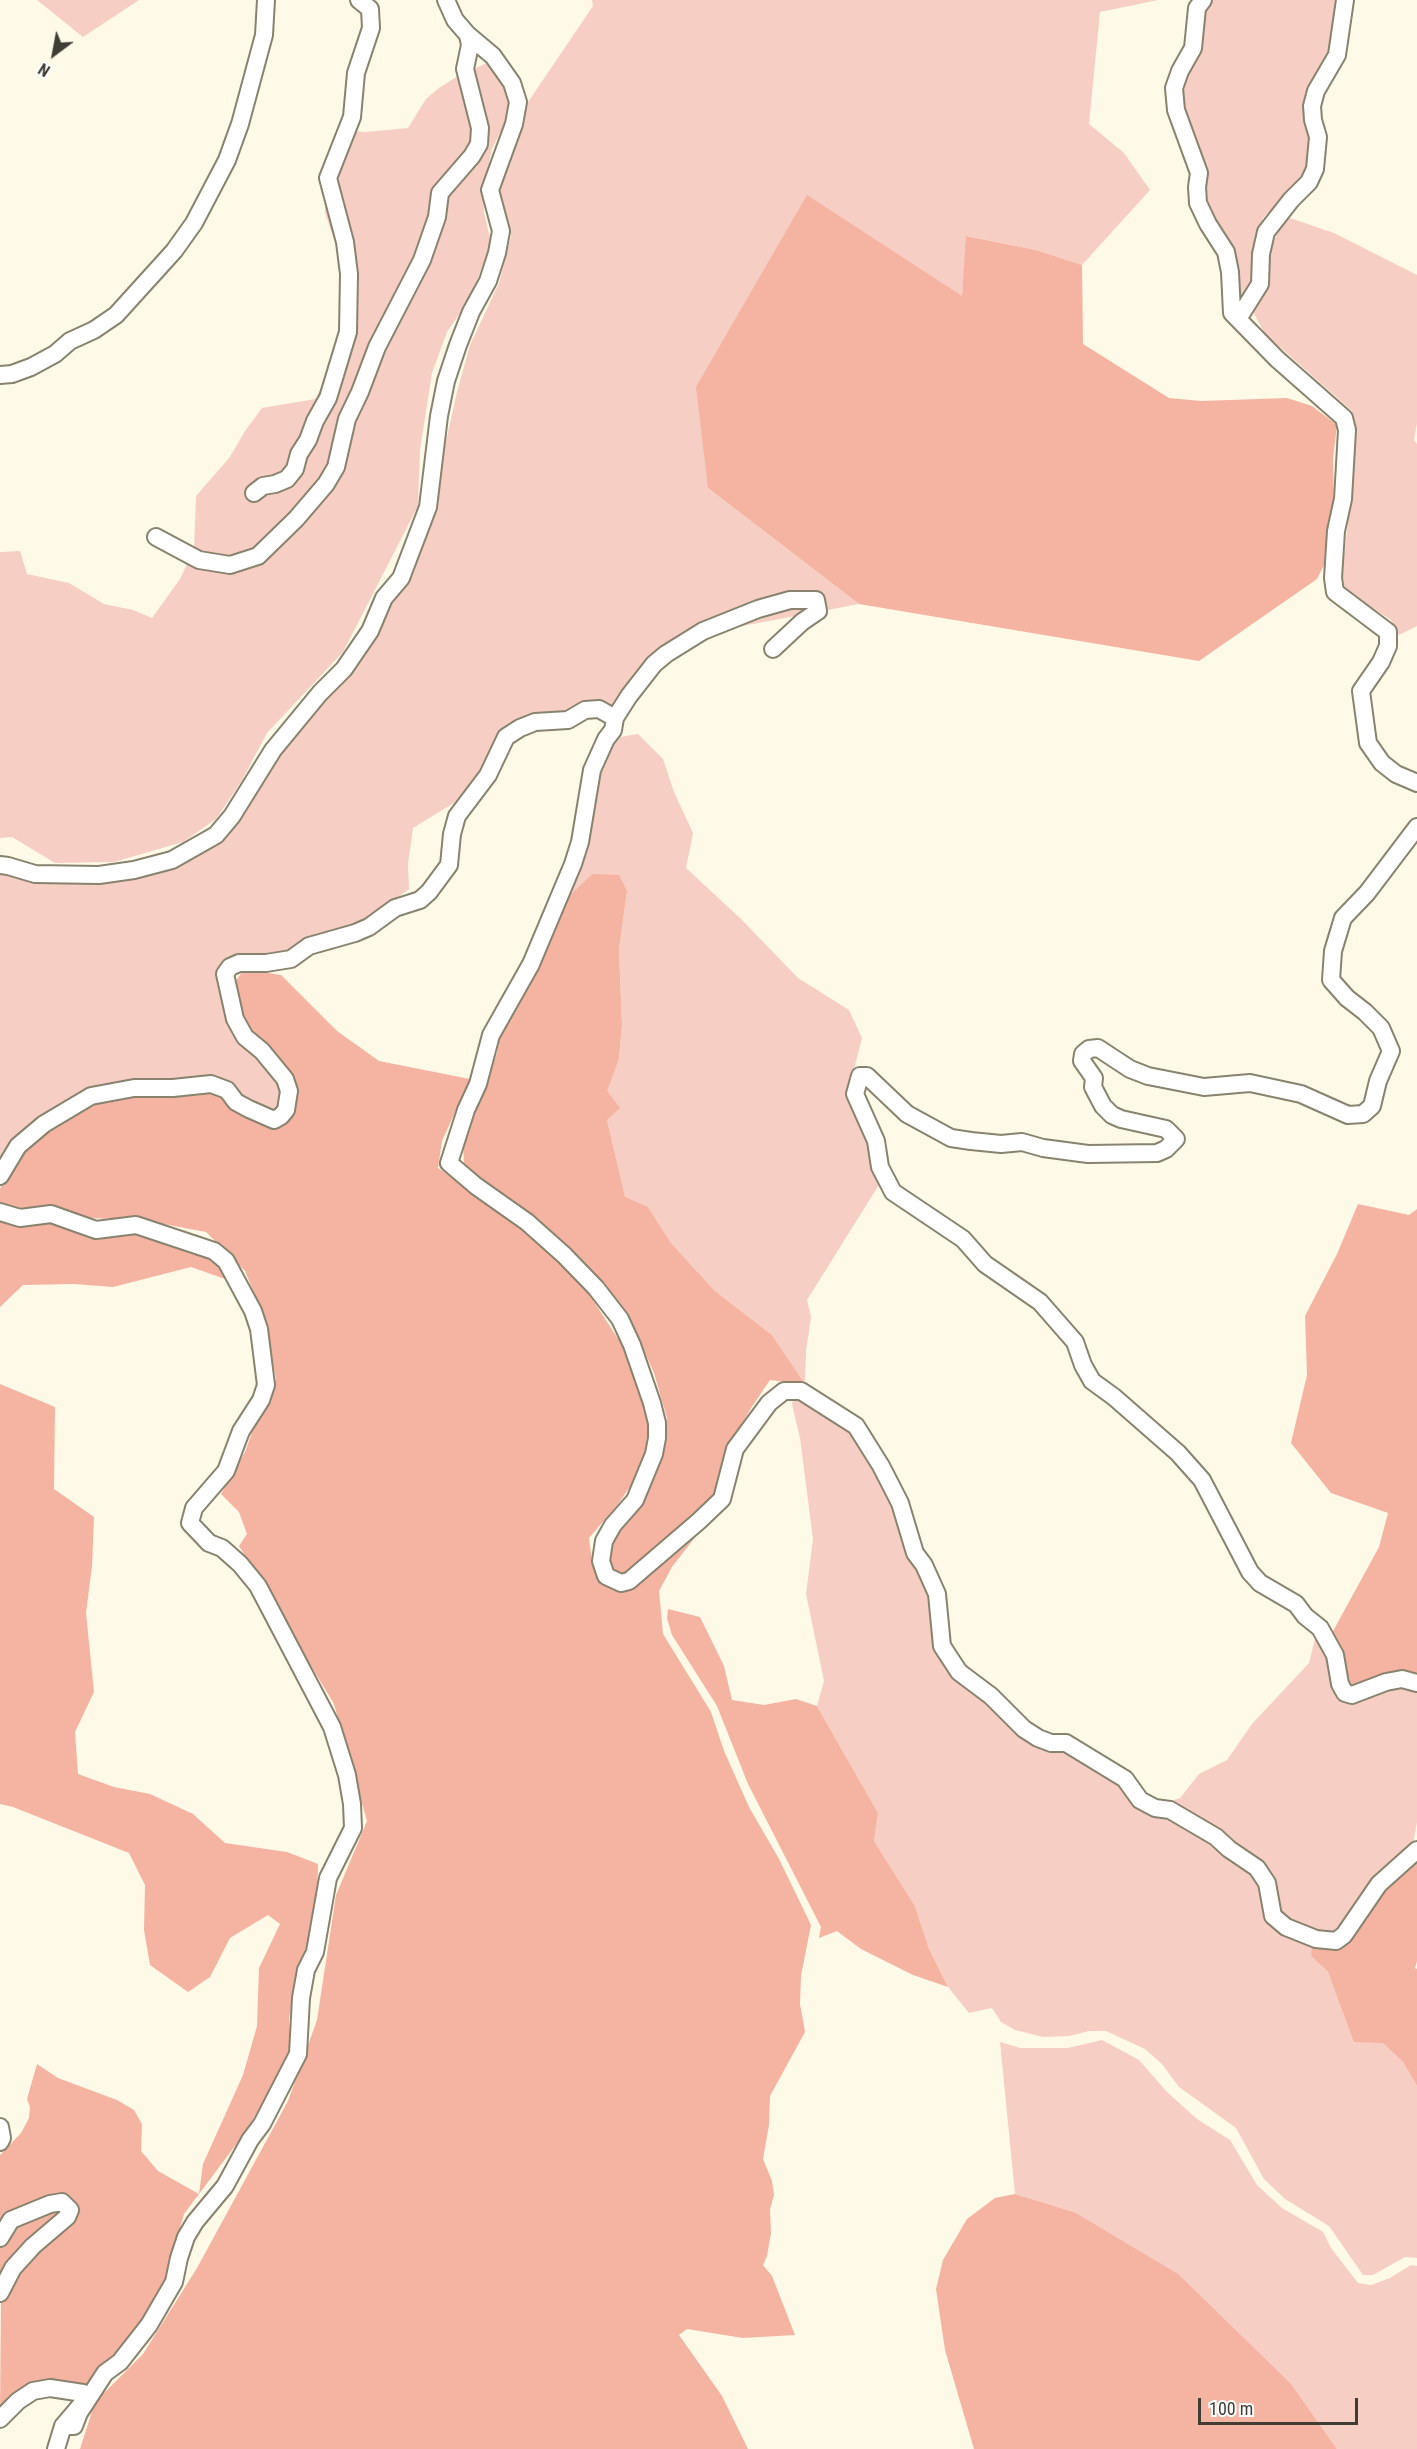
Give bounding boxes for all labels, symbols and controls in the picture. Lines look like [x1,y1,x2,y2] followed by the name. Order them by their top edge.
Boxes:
[24,24,84,84] north arrow
[35,59,53,80] text: N
[1201,2386,1362,2424] scale bar
[1209,2398,1253,2419] text: 100 m

